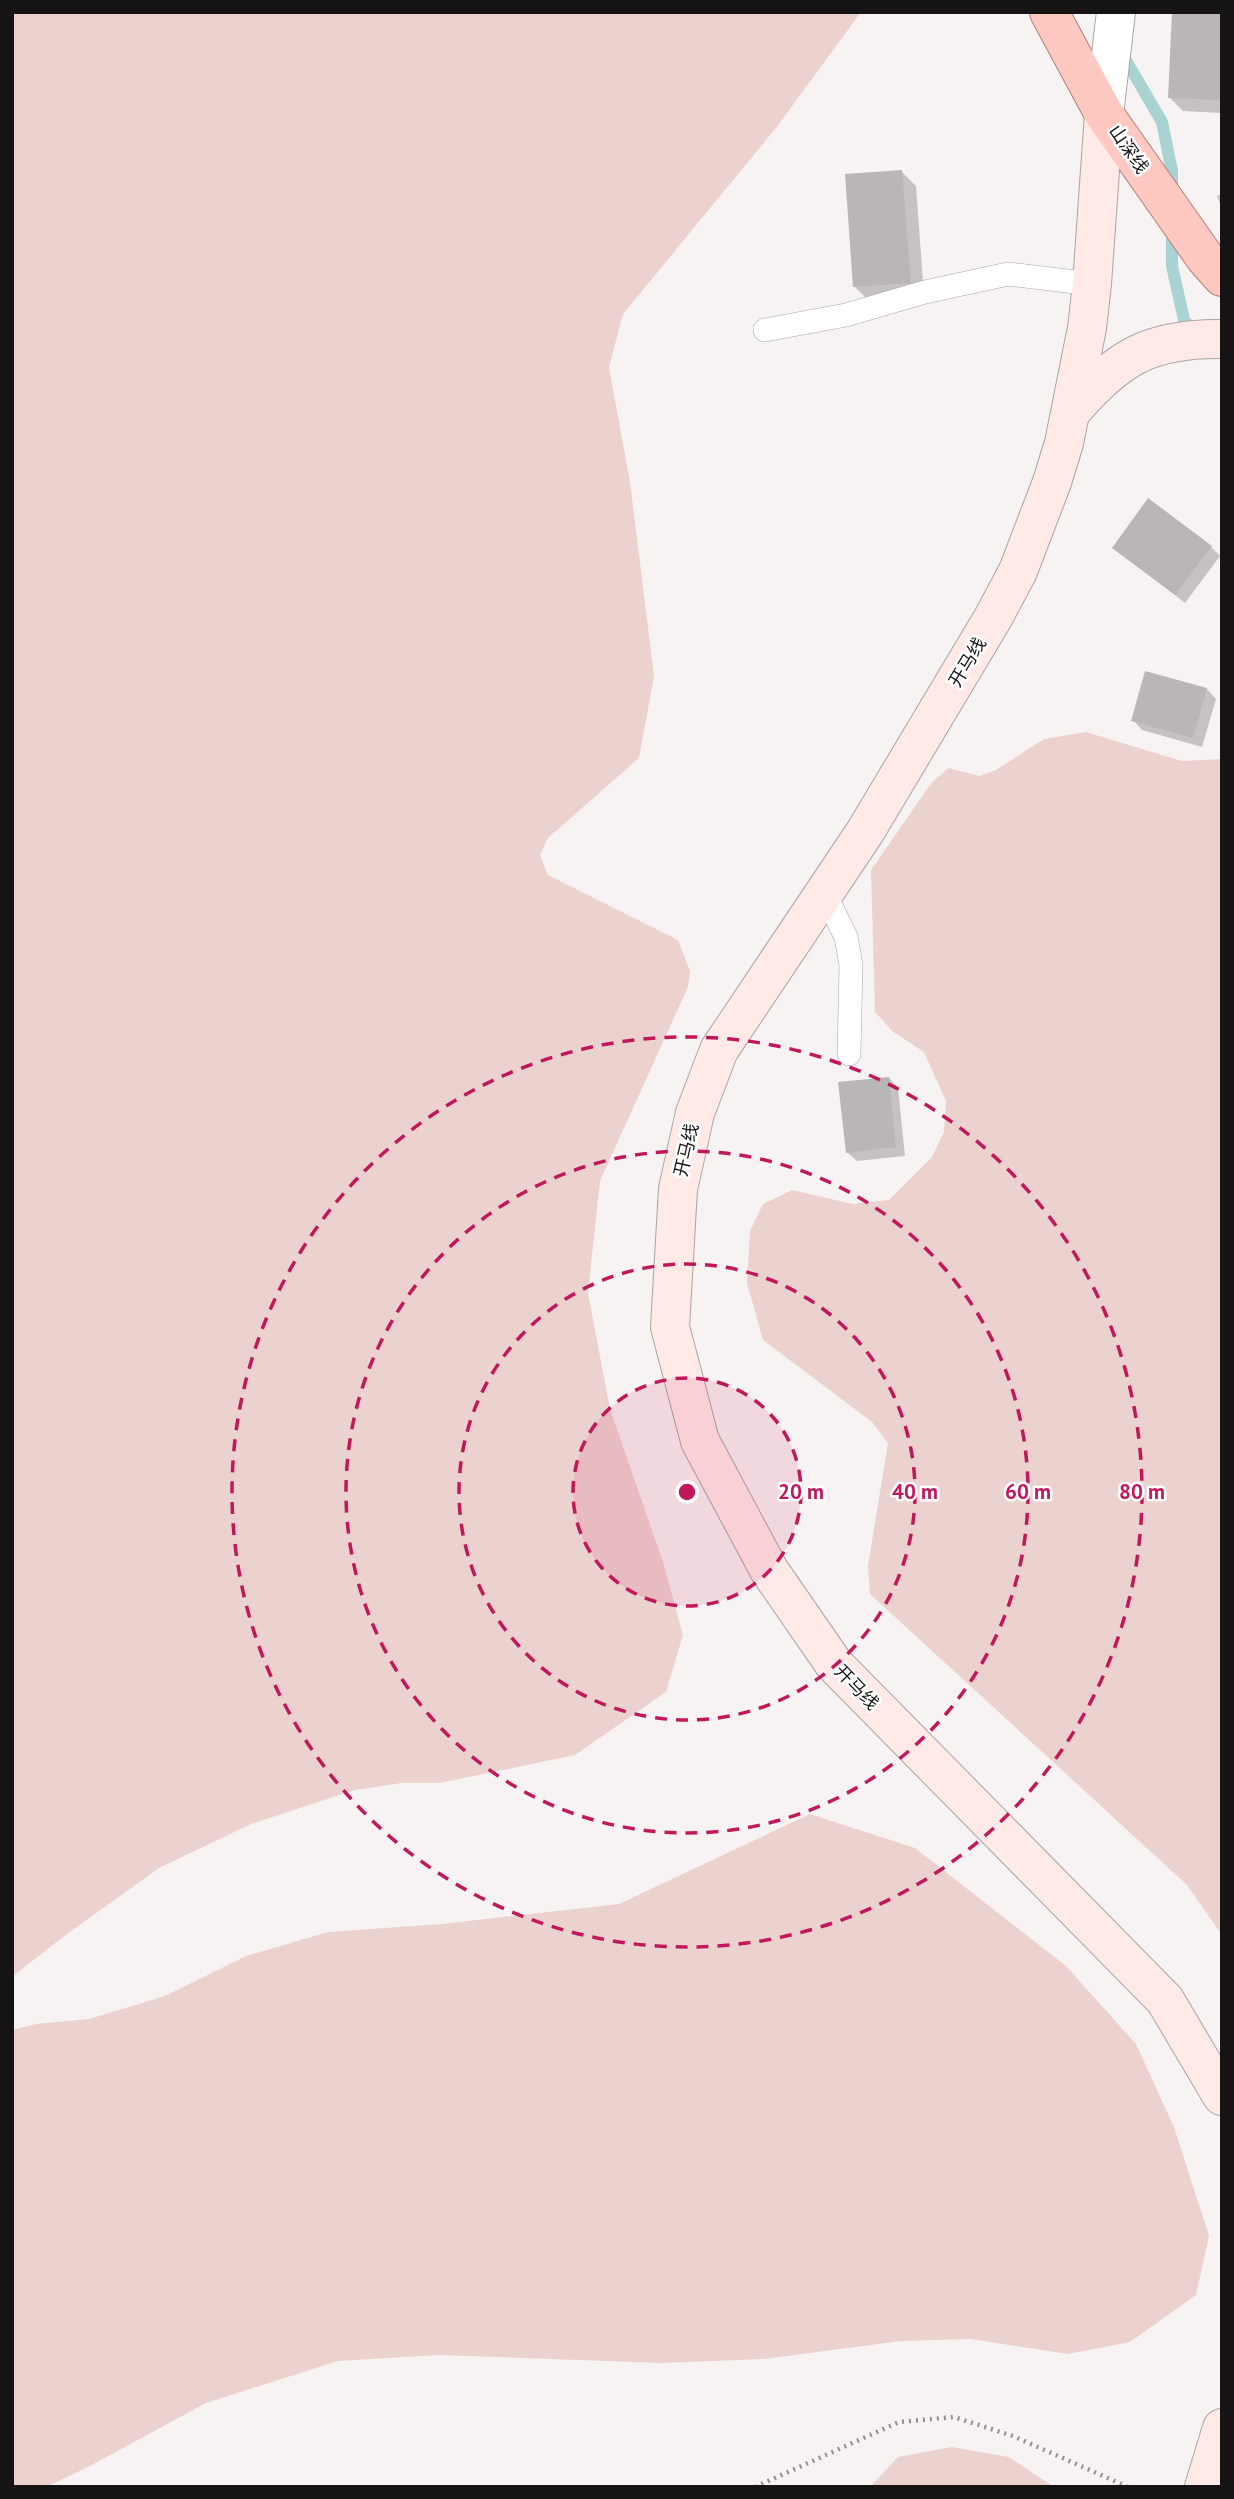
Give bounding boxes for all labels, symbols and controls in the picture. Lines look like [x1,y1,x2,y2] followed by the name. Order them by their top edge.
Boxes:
[1104,120,1154,178] street label: 山深线
[943,633,991,691] street label: 开马线
[669,1121,703,1179] street label: 开马线
[778,1478,824,1505] text: 20 m
[892,1478,938,1505] text: 40 m
[1005,1478,1051,1505] text: 60 m
[1119,1478,1165,1505] text: 80 m
[675,1480,699,1504] centre of rings
[830,1660,884,1714] street label: 开马线

